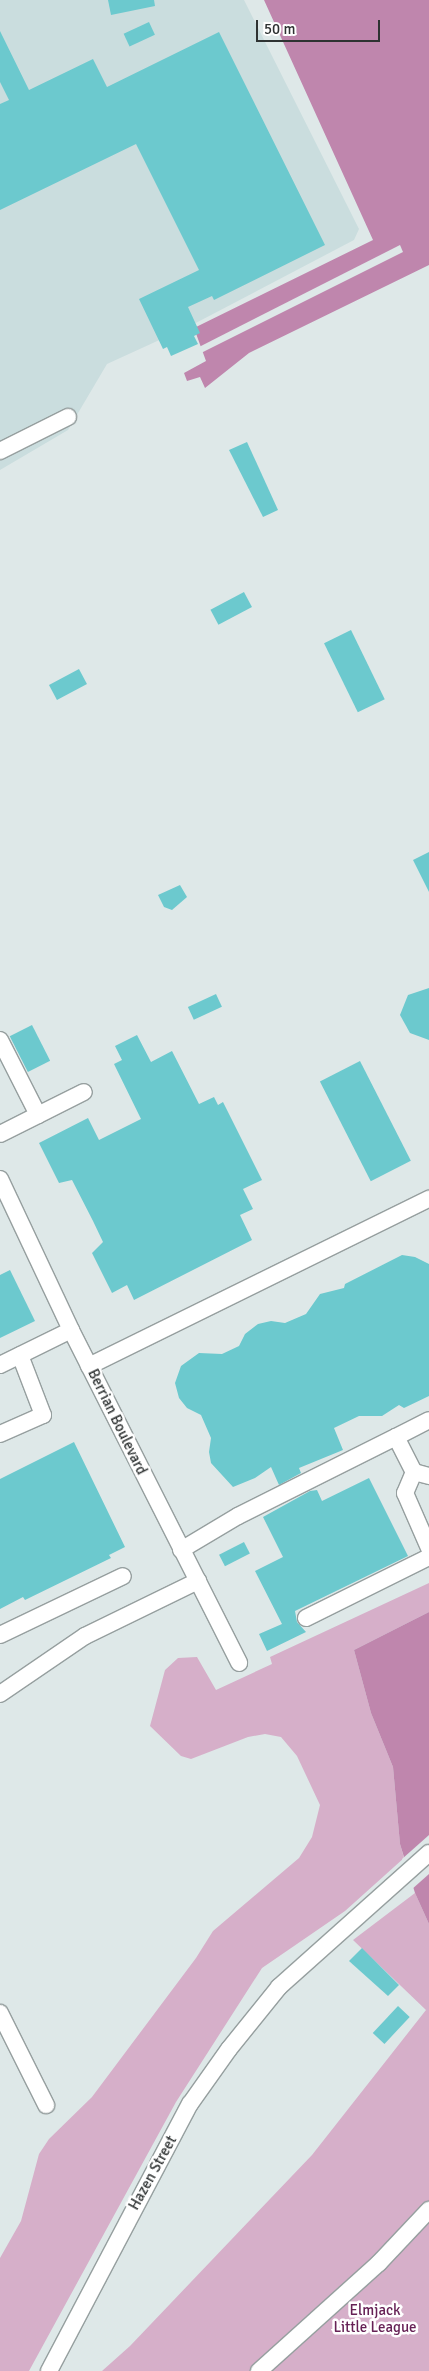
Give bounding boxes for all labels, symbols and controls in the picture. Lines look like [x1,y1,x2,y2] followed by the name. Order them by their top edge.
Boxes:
[259,10,383,42] scale bar
[264,20,295,38] text: 50 m
[84,1366,150,1478] street label: Berrian Boulevard
[125,2133,181,2213] street label: Hazen Street
[333,2301,417,2336] park label: Elmjack Little League

